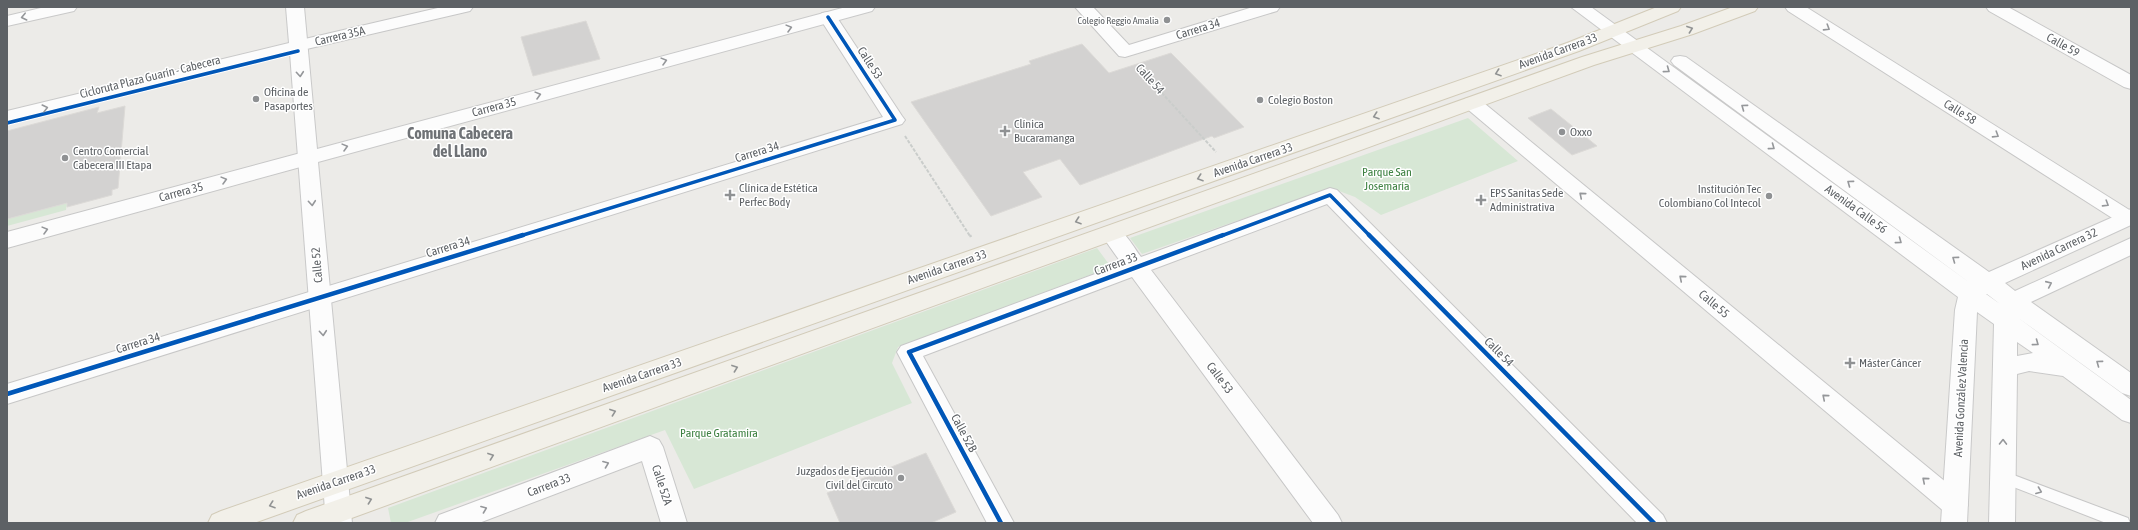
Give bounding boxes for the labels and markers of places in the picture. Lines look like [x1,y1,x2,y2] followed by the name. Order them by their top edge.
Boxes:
[1077,15,1159,26] place label: Colegio Reggio Amalia
[1162,15,1172,25] marker: Colegio Reggio Amalia
[264,85,313,113] place label: Oficina de Pasaportes
[1268,93,1333,107] place label: Colegio Boston
[251,94,261,104] marker: Oficina de Pasaportes
[1255,95,1265,105] marker: Colegio Boston
[1014,117,1075,145] place label: Clínica Bucaramanga
[999,125,1011,137] marker: Clínica Bucaramanga
[1570,125,1593,139] place label: Oxxo
[1557,127,1567,137] marker: Oxxo
[73,144,152,172] place label: Centro Comercial Cabecera III Etapa
[60,153,70,163] marker: Centro Comercial Cabecera III Etapa
[739,181,818,209] place label: Clínica de Estética Perfec Body
[1659,182,1762,210] place label: Institución Tec Colombiano Col Intecol
[1490,186,1563,214] place label: EPS Sanitas Sede Administrativa
[724,189,736,201] marker: Clínica de Estética Perfec Body
[1764,191,1774,201] marker: Institución Tec Colombiano Col Intecol
[1475,194,1487,206] marker: EPS Sanitas Sede Administrativa
[1859,356,1922,370] place label: Máster Cáncer
[1844,357,1856,369] marker: Máster Cáncer
[796,464,893,492] place label: Juzgados de Ejecución Civil del Circuto
[896,473,906,483] marker: Juzgados de Ejecución Civil del Circuto

